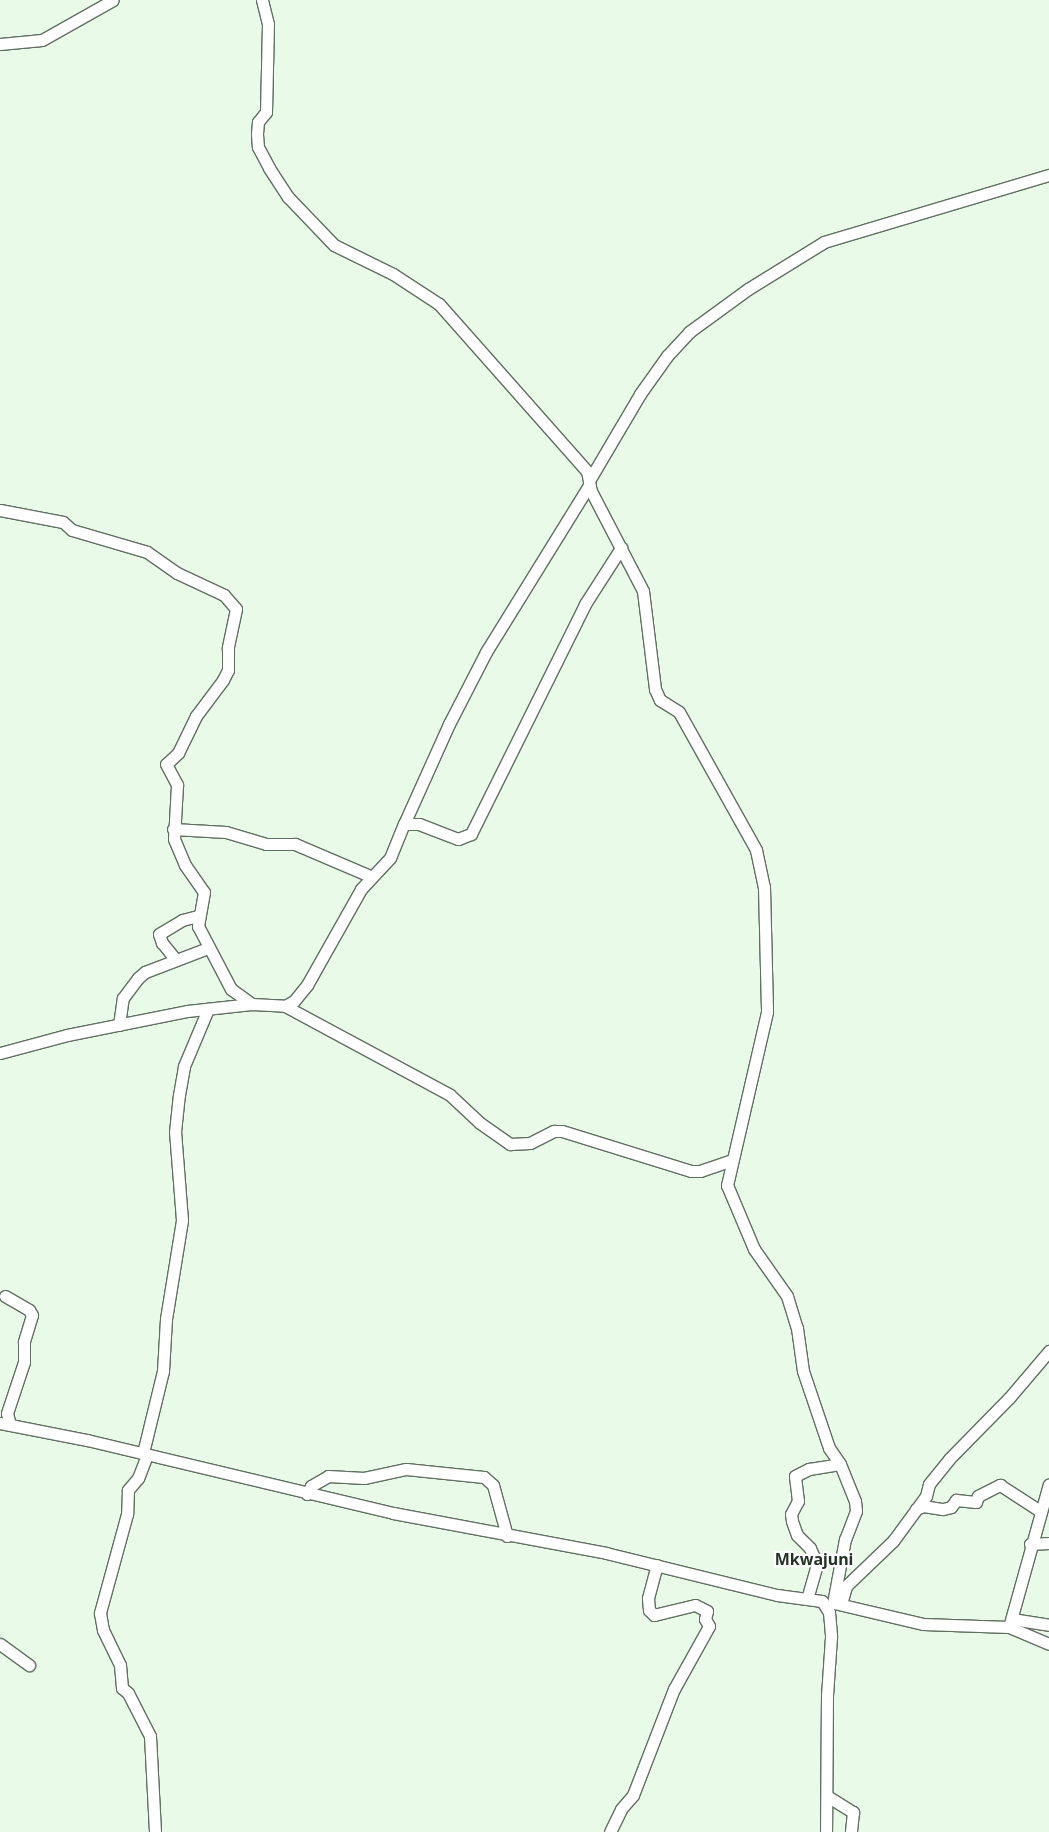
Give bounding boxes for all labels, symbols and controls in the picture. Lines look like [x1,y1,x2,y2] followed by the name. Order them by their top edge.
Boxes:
[775,1549,853,1569] district label: Mkwajuni

